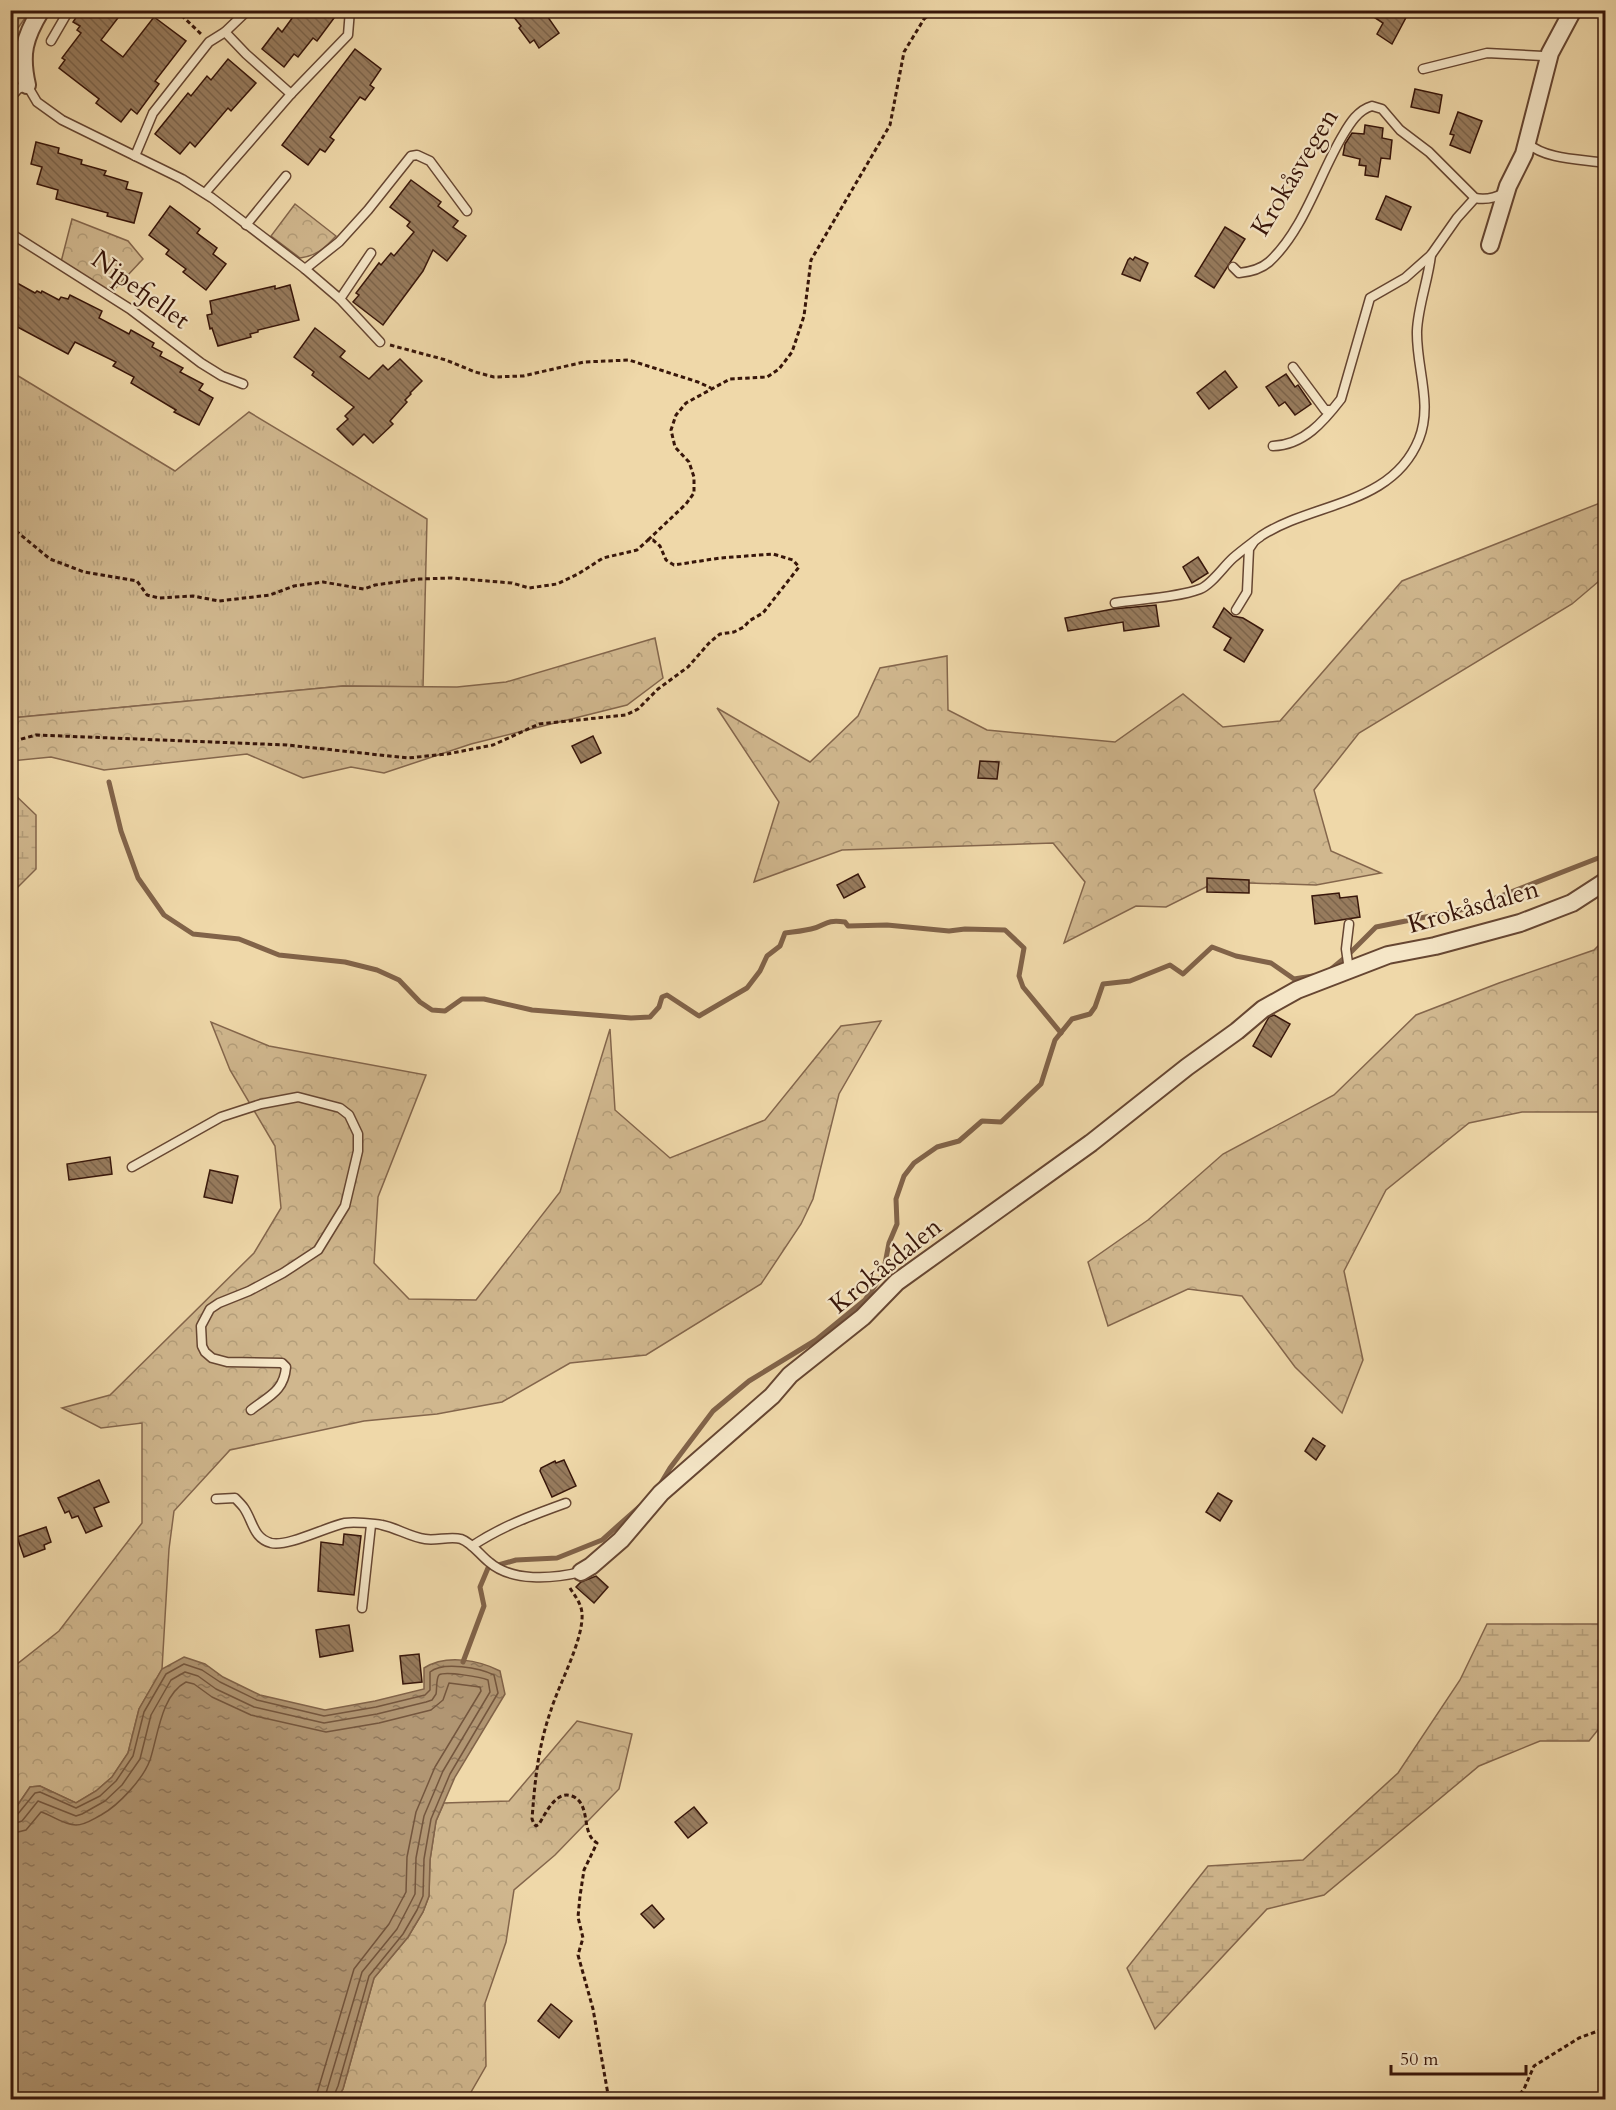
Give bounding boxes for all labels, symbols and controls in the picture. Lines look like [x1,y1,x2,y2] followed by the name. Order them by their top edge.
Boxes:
[1243,102,1346,242] street label: Krokåsvegen
[84,242,197,337] street label: Nipefjellet
[1403,871,1543,942] street label: Krokåsdalen
[822,1209,949,1321] street label: Krokåsdalen
[1391,2038,1526,2076] scale bar
[1400,2047,1439,2072] text: 50 m

